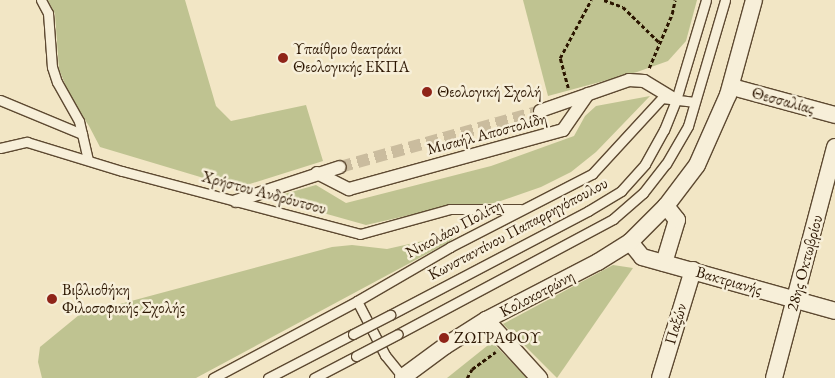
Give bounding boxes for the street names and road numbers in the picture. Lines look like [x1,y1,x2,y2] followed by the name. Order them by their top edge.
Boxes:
[749,83,817,119] street label: Θεσσαλίας
[425,109,549,159] street label: Μισαήλ Αποστολίδη
[200,167,328,219] street label: Χρήστου Ανδρόυτσου
[425,173,611,285] street label: Κωνσταντίνου Παπαρρηγόπουλου
[402,196,506,262] street label: Νικολάου Πολίτη
[783,213,827,313] street label: 28ης Οκτωβρίου
[694,262,764,300] street label: Βακτριανής
[497,266,577,322] street label: Κολοκοτρώνη
[661,301,691,347] street label: Παξών

